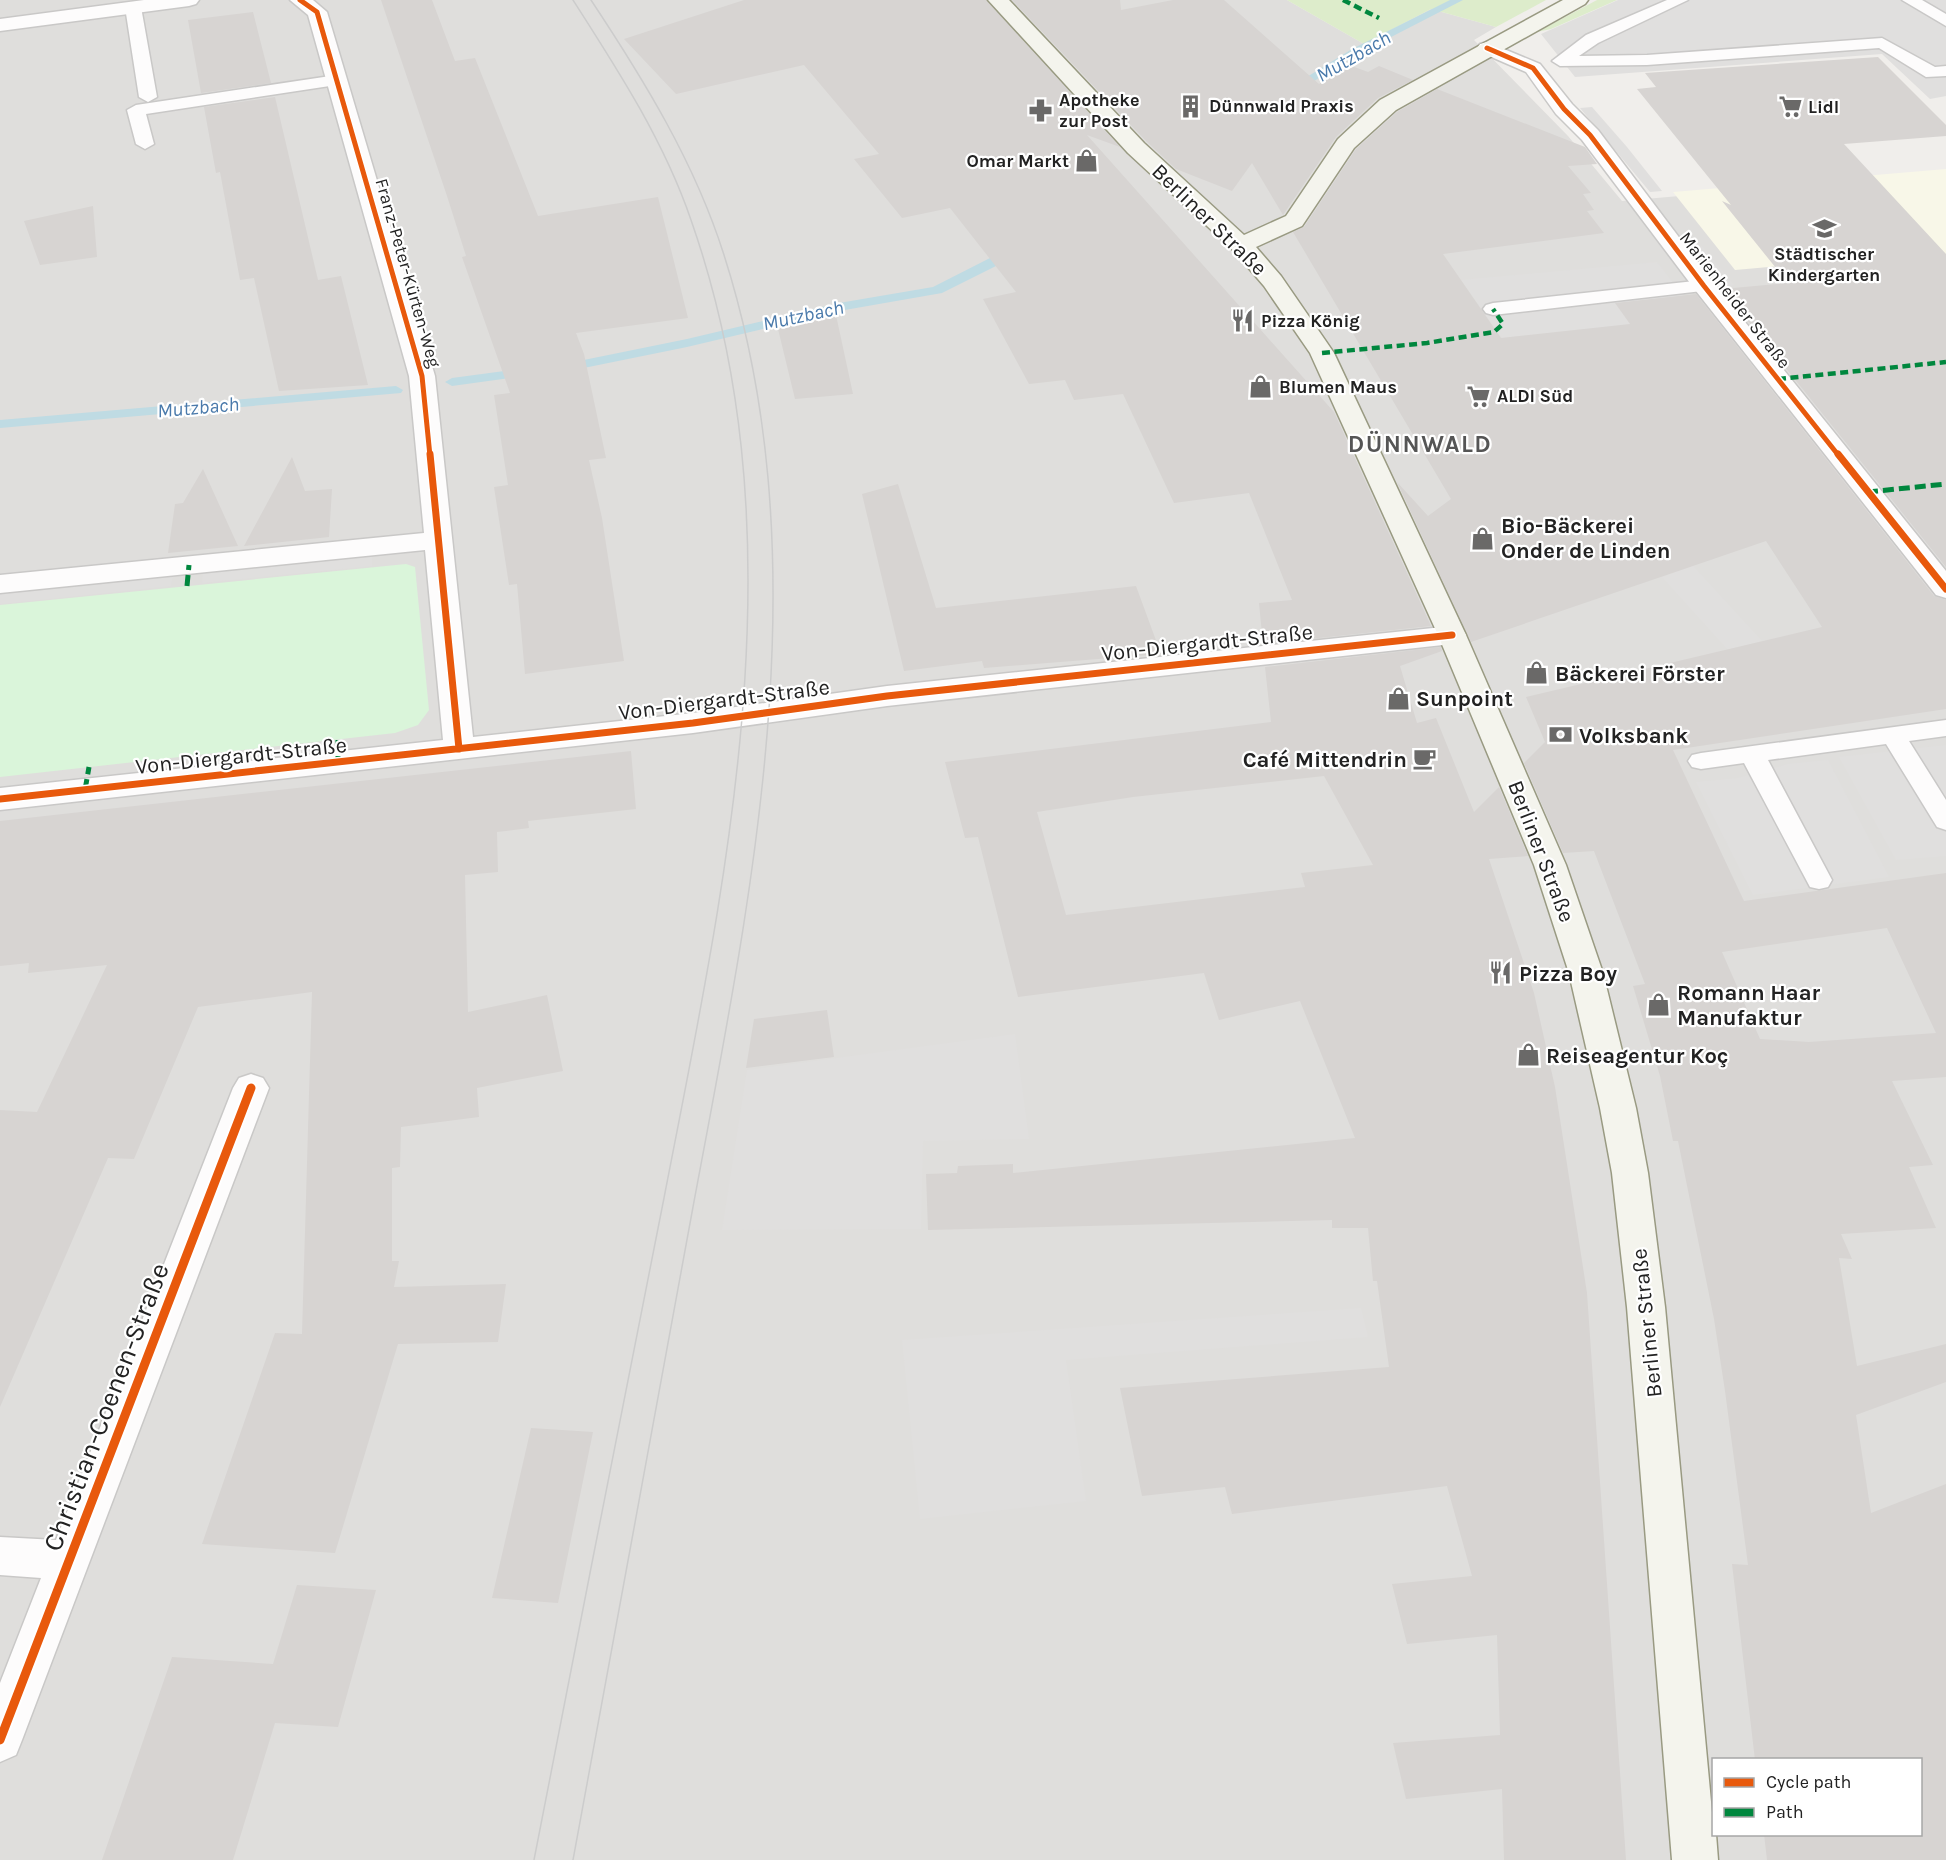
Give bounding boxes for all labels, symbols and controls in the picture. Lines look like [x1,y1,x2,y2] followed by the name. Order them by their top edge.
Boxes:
[1312,26,1395,87] water label: Mutzbach
[1059,89,1139,132] place label: Apotheke zur Post
[1178,93,1204,119] building icon: Dünnwald Praxis
[1777,94,1803,120] supermarket icon: Lidl
[1209,95,1354,117] place label: Dünnwald Praxis
[1808,96,1839,118] place label: Lidl
[1028,97,1054,123] pharmacy icon: Apotheke zur Post
[1074,148,1100,174] shop icon: Omar Markt
[966,150,1069,172] place label: Omar Markt
[1146,158,1272,281] street label: Berliner Straße
[370,176,446,370] street label: Franz-Peter-Kürten-Weg
[1811,215,1837,241] school or university icon: Städtischer Kindergarten
[1675,227,1795,373] street label: Marienheider Straße
[1768,243,1880,286] place label: Städtischer Kindergarten
[761,296,846,335] water label: Mutzbach
[1230,308,1256,334] restaurant icon: Pizza König
[1261,310,1360,332] place label: Pizza König
[1248,374,1274,400] shop icon: Blumen Maus
[1279,376,1397,398] place label: Blumen Maus
[1466,383,1492,409] supermarket icon: ALDI Süd
[1497,385,1573,407] place label: ALDI Süd
[156,392,240,423] water label: Mutzbach
[1348,430,1492,458] district label: DÜNNWALD
[1501,513,1671,564] place label: Bio-Bäckerei Onder de Linden
[1470,525,1496,551] shop icon: Bio-Bäckerei Onder de Linden
[1100,619,1314,667] street label: Von-Diergardt-Straße
[1524,660,1550,686] shop icon: Bäckerei Förster
[1555,661,1725,687] place label: Bäckerei Förster
[617,674,831,726] street label: Von-Diergardt-Straße
[1385,685,1411,711] shop icon: Sunpoint
[1416,686,1513,712] place label: Sunpoint
[1548,722,1574,748] bank icon: Volksbank
[1579,723,1688,749] place label: Volksbank
[134,732,348,780] street label: Von-Diergardt-Straße
[1412,746,1438,772] cafe icon: Café Mittendrin
[1243,747,1407,773] place label: Café Mittendrin
[1502,777,1580,926] street label: Berliner Straße
[1488,960,1514,986] restaurant icon: Pizza Boy
[1519,961,1617,987] place label: Pizza Boy
[1677,980,1821,1031] place label: Romann Haar Manufaktur
[1646,992,1672,1018] shop icon: Romann Haar Manufaktur
[1515,1042,1541,1068] shop icon: Reiseagentur Koç
[1546,1043,1729,1069] place label: Reiseagentur Koç
[1626,1247,1668,1399] street label: Berliner Straße
[36,1258,176,1556] street label: Christian-Coenen-Straße
[1712,1758,1922,1836] legend
[1766,1771,1851,1793] text: Cycle path
[1766,1801,1804,1823] text: Path

